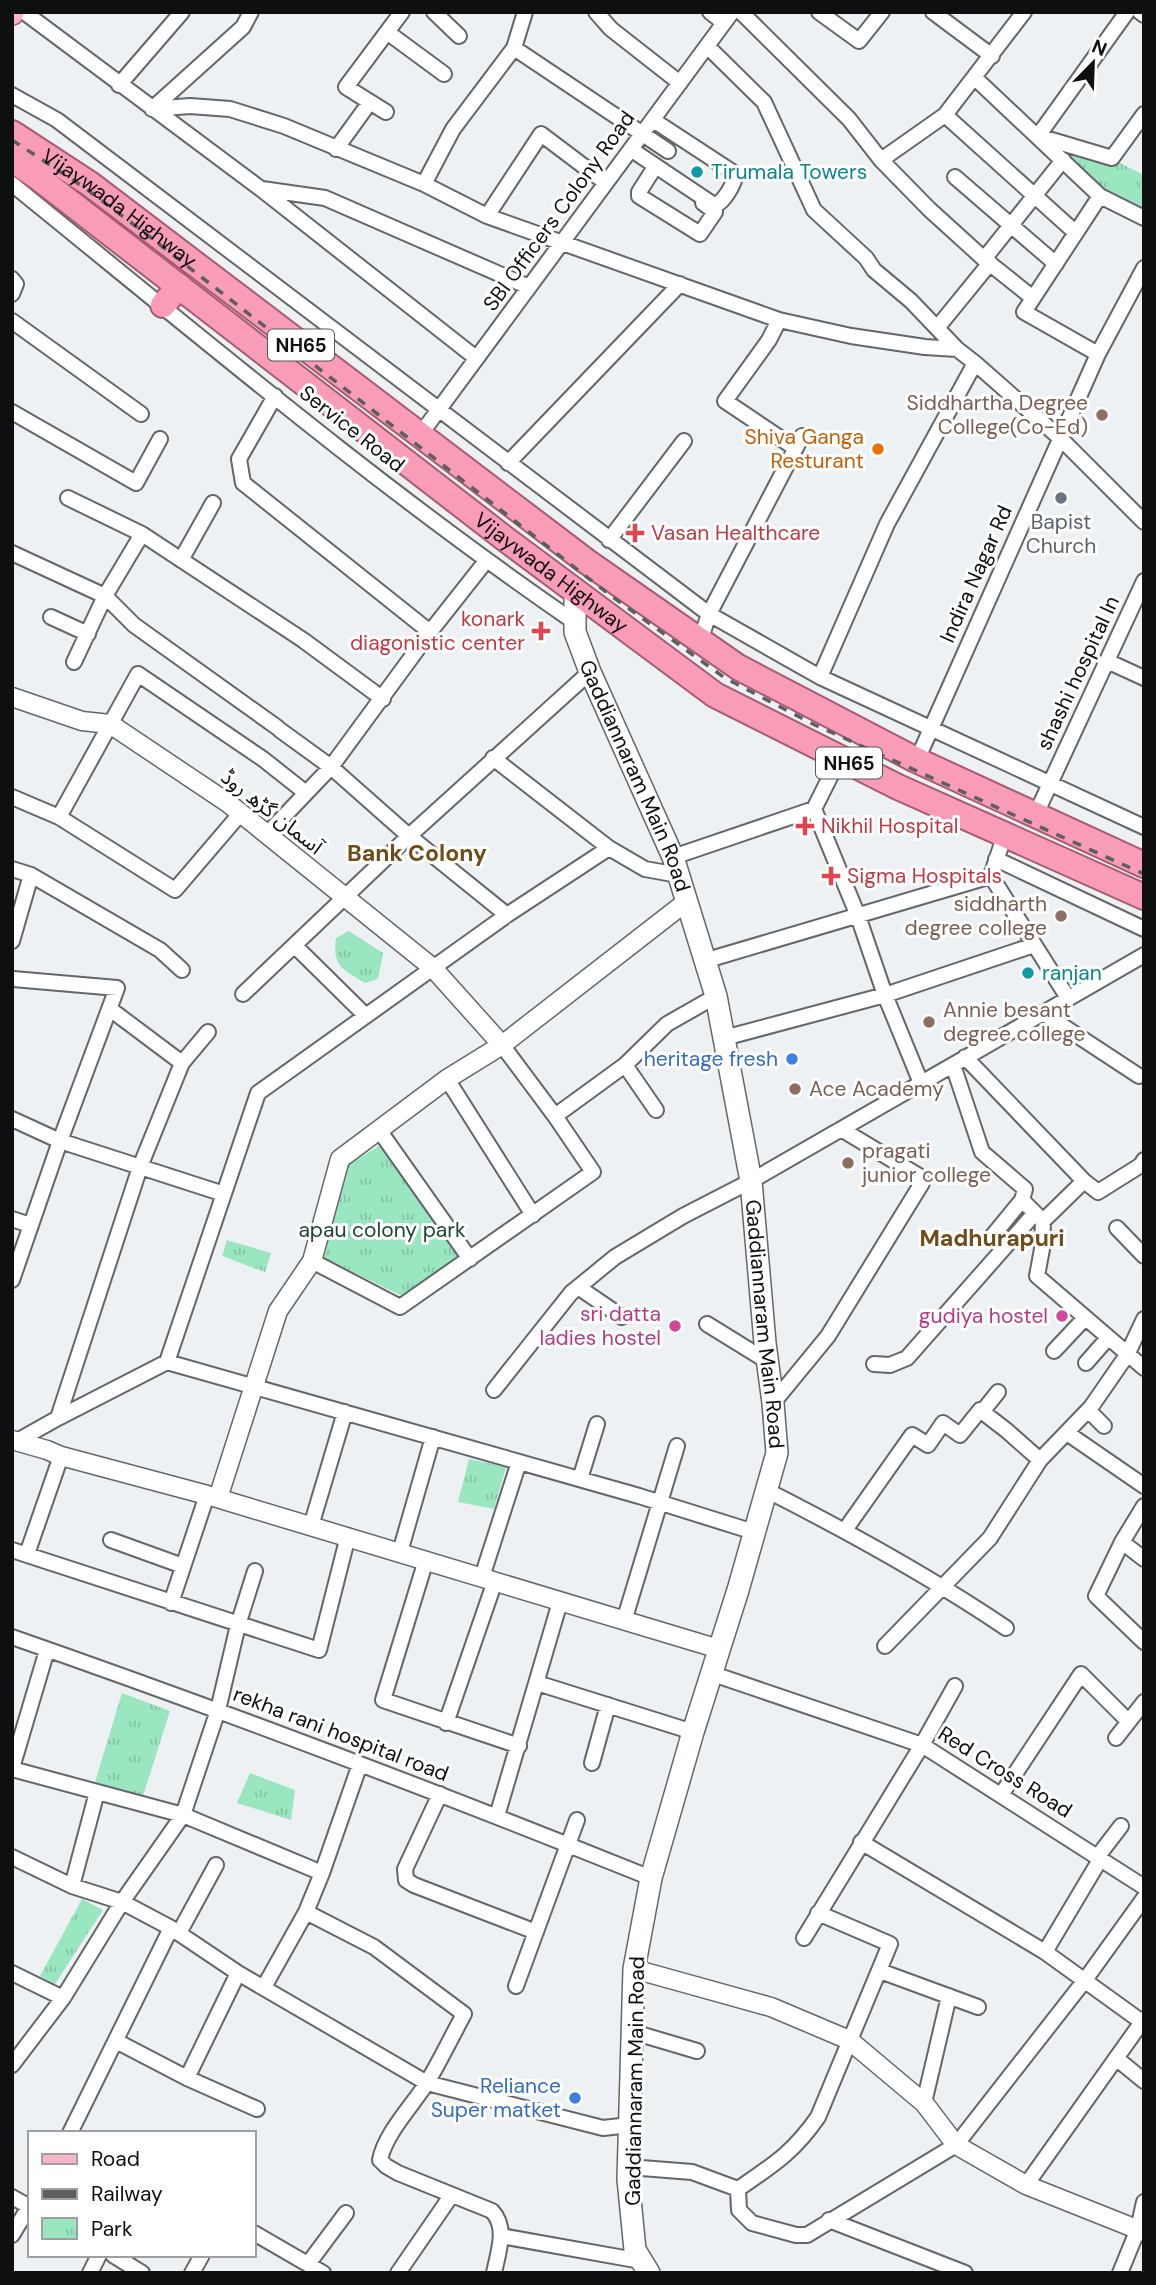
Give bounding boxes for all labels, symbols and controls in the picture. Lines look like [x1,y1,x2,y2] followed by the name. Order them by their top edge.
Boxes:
[1058,28,1128,98] north arrow
[1088,34,1111,62] text: N
[477,105,641,317] street label: SBI Officers Colony Road
[36,142,203,274] street label: Vijaywada Highway
[711,158,867,186] place label: Tirumala Towers
[689,164,705,180] marker: Tirumala Towers
[268,330,334,360] road number: NH65
[294,379,410,479] street label: Service Road
[907,389,1088,441] place label: Siddhartha Degree College(Co-Ed)
[1094,407,1110,423] marker: Siddhartha Degree College(Co-Ed)
[745,423,864,475] place label: Shiva Ganga Resturant
[870,441,886,457] marker: Shiva Ganga Resturant
[1053,490,1069,506] marker: Bapist Church
[933,501,1019,647] street label: Indira Nagar Rd
[468,506,634,640] street label: Vijaywada Highway
[1026,508,1096,560] place label: Bapist Church
[651,519,820,547] place label: Vasan Healthcare
[625,523,645,543] marker: Vasan Healthcare
[1030,591,1126,755] street label: shashi hospital ln
[350,605,525,657] place label: konark diagonistic center
[531,621,551,641] marker: konark diagonistic center
[573,656,697,895] street label: Gaddiannaram Main Road
[816,748,882,778] road number: NH65
[215,763,330,861] street label: آسمان گڑھ روڈ
[821,812,958,840] place label: Nikhil Hospital
[795,816,815,836] marker: Nikhil Hospital
[347,838,487,868] district label: Bank Colony
[847,862,1002,890] place label: Sigma Hospitals
[821,866,841,886] marker: Sigma Hospitals
[905,890,1047,942] place label: siddharth degree college
[1053,908,1069,924] marker: siddharth degree college
[1042,959,1102,987] place label: ranjan
[1020,965,1036,981] marker: ranjan
[943,996,1086,1048] place label: Annie besant degree college
[921,1014,937,1030] marker: Annie besant degree college
[644,1045,778,1073] place label: heritage fresh
[784,1051,800,1067] marker: heritage fresh
[809,1075,944,1103] place label: Ace Academy
[787,1081,803,1097] marker: Ace Academy
[861,1137,991,1189] place label: pragati junior college
[840,1155,856,1171] marker: pragati junior college
[739,1198,791,1450] street label: Gaddiannaram Main Road
[298,1216,466,1244] park label: apau colony park
[919,1223,1065,1253] district label: Madhurapuri
[539,1300,661,1352] place label: sri datta ladies hostel
[919,1302,1048,1330] place label: gudiya hostel
[1054,1308,1070,1324] marker: gudiya hostel
[667,1318,683,1334] marker: sri datta ladies hostel
[229,1680,453,1788] street label: rekha rani hospital road
[933,1720,1077,1824] street label: Red Cross Road
[619,1956,651,2206] street label: Gaddiannaram Main Road
[431,2072,561,2124] place label: Reliance Super matket
[567,2090,583,2106] marker: Reliance Super matket
[28,2131,256,2257] legend
[91,2145,140,2173] text: Road
[91,2180,163,2208] text: Railway
[91,2215,133,2243] text: Park

